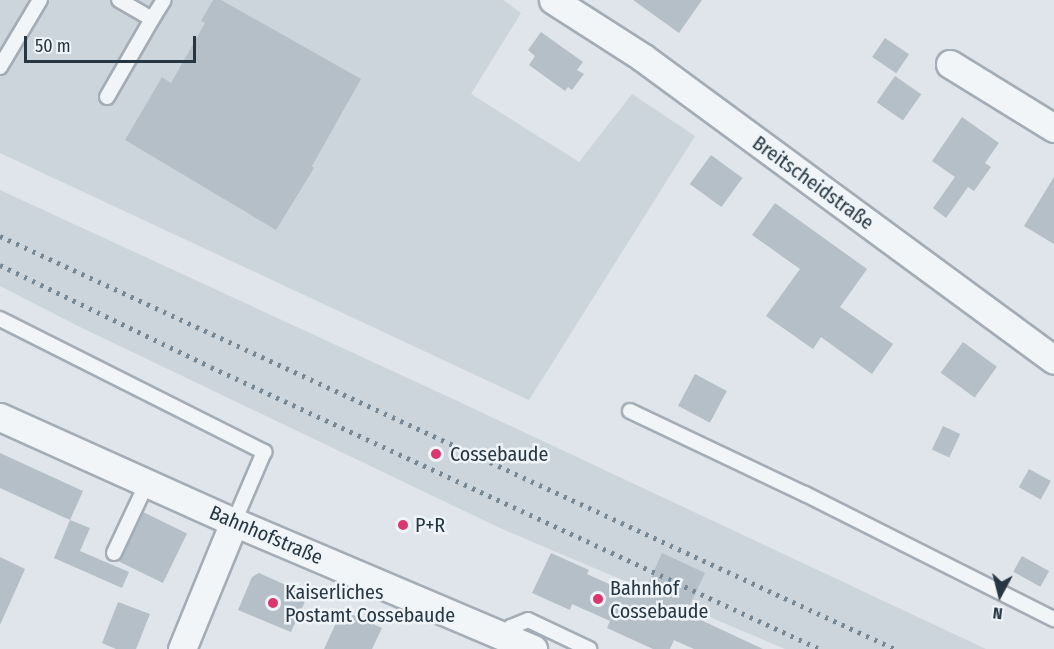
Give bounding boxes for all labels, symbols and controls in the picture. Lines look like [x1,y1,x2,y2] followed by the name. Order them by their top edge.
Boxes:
[27,24,200,62] scale bar
[35,35,71,57] text: 50 m
[748,131,878,235] street label: Breitscheidstraße
[450,442,548,466] place label: Cossebaude
[427,445,445,463] marker: Cossebaude
[206,500,326,570] street label: Bahnhofstraße
[415,513,445,537] place label: P+R
[396,518,410,532] marker: P+R
[970,565,1030,625] north arrow
[610,576,708,623] place label: Bahnhof Cossebaude
[285,580,455,627] place label: Kaiserliches Postamt Cossebaude
[591,592,605,606] marker: Bahnhof Cossebaude
[266,596,280,610] marker: Kaiserliches Postamt Cossebaude
[992,603,1004,623] text: N

